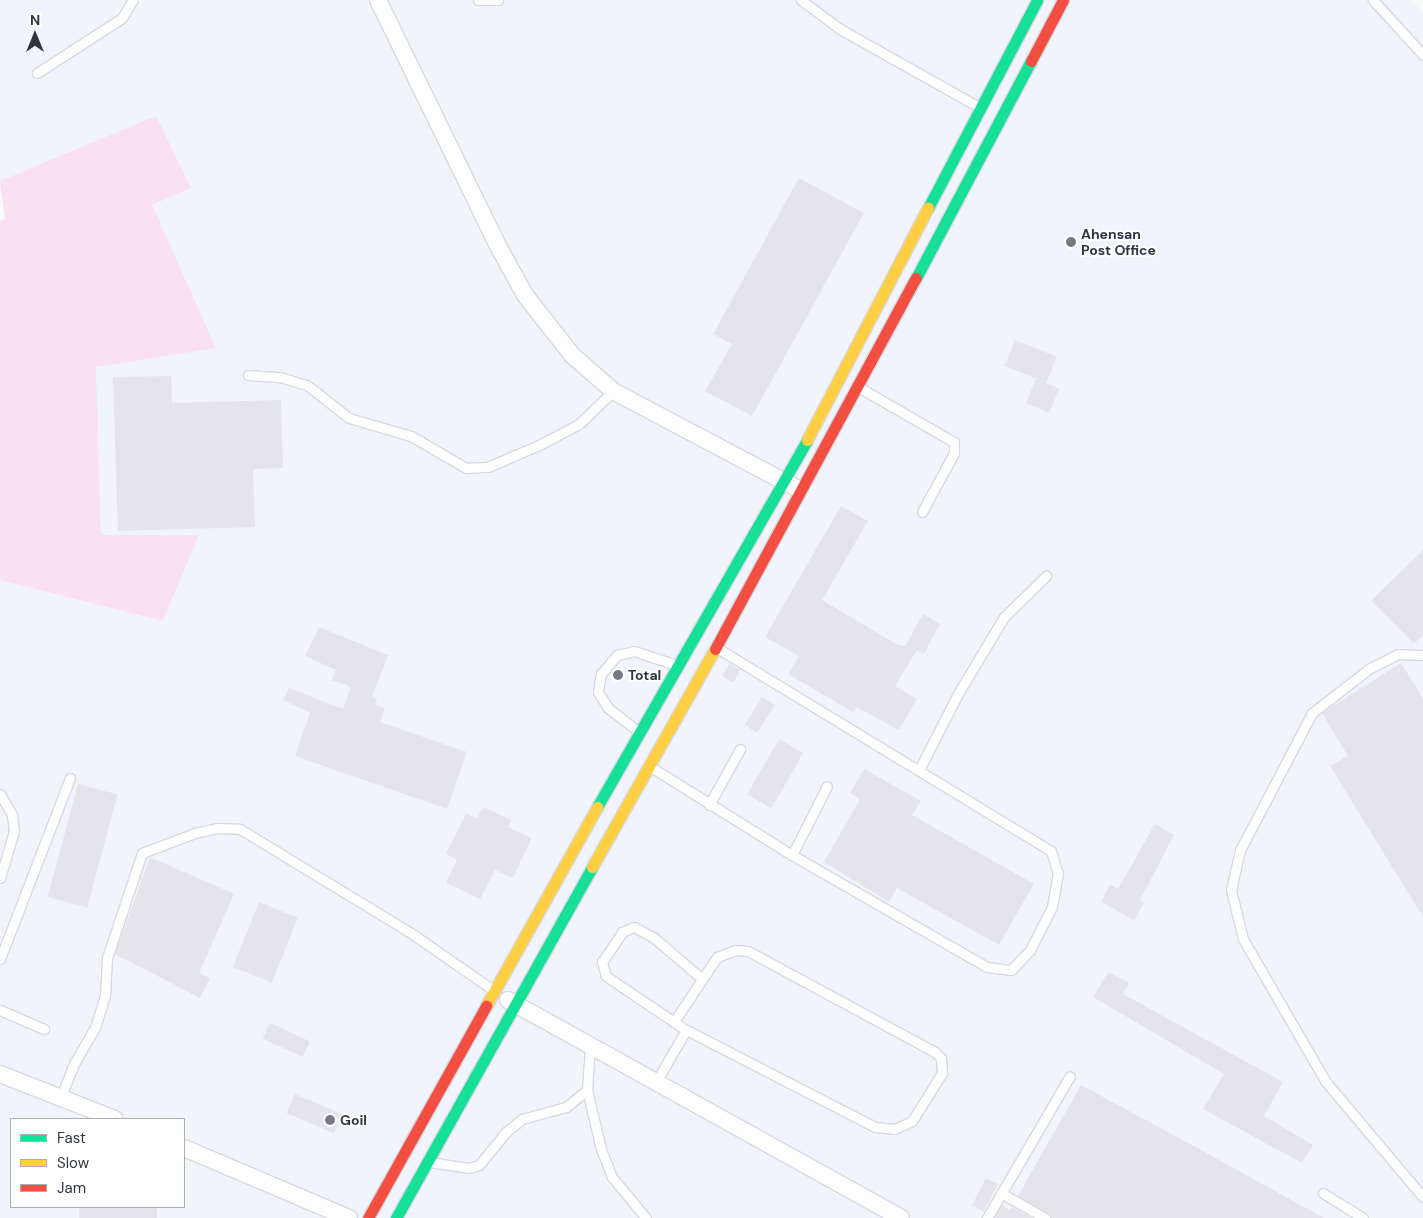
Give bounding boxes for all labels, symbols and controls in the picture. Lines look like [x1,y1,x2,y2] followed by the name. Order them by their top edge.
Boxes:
[10,10,60,60] north arrow
[30,11,40,29] text: N
[1081,226,1156,258] place label: Ahensan Post Office
[1065,236,1077,248] marker: Ahensan Post Office
[628,667,661,683] place label: Total
[612,669,624,681] marker: Total
[340,1112,367,1128] place label: Goil
[324,1114,336,1126] marker: Goil
[10,1118,185,1208] legend
[57,1128,86,1148] text: Fast
[57,1153,89,1173] text: Slow
[57,1178,86,1198] text: Jam

